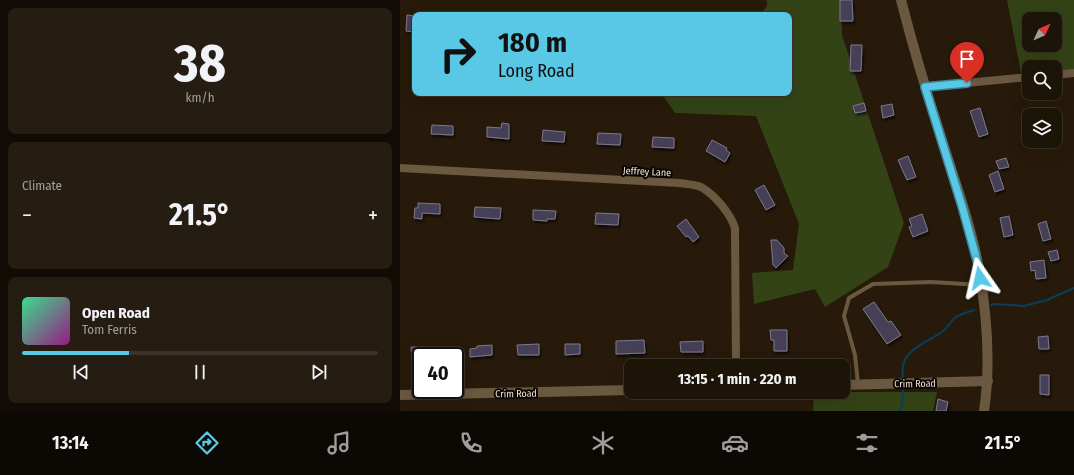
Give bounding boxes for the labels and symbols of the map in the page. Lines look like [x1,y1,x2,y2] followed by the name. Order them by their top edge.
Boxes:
[1022,12,1062,52] north arrow
[950,42,984,83] pin
[623,165,671,179] street label: Jeffrey Lane
[959,257,1001,299] position arrow
[412,347,464,399] speed limit sign: 40
[894,378,936,390] street label: Crim Road
[495,388,537,400] street label: Crim Road

